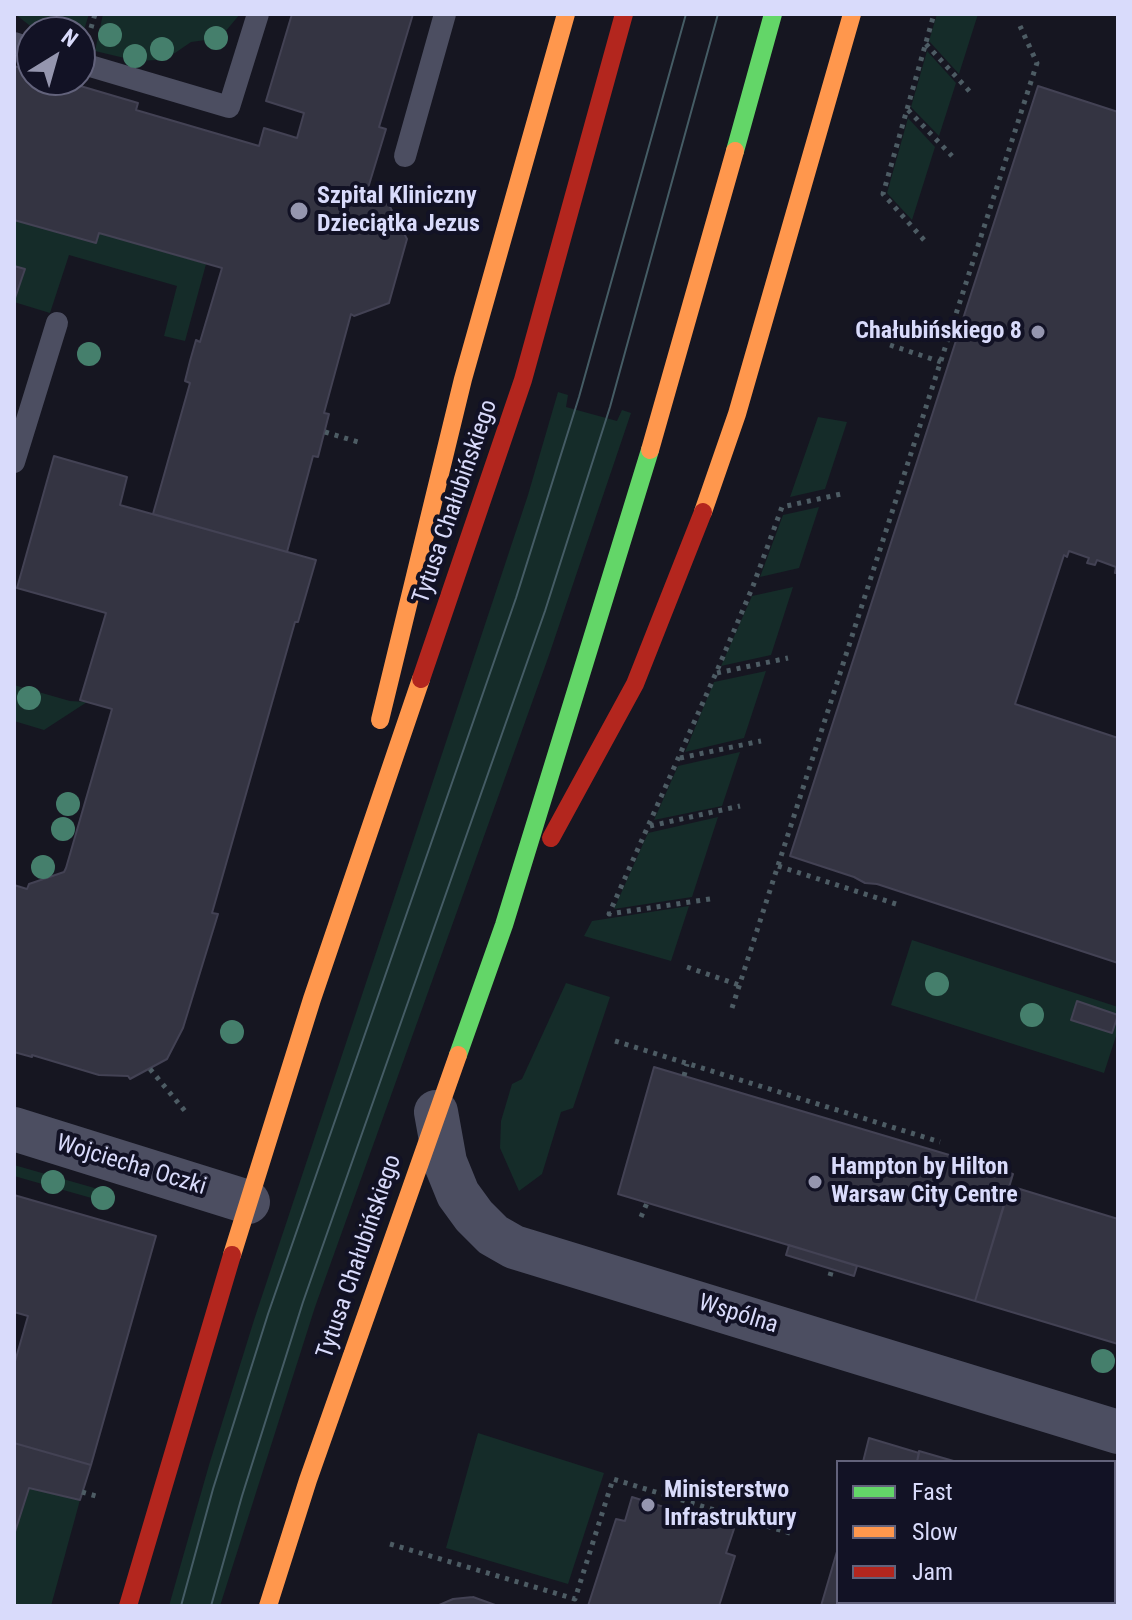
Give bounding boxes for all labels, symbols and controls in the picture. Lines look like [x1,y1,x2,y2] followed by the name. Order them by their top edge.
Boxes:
[16,16,96,96] north arrow
[57,24,82,52] text: N
[317,183,480,239] place label: Szpital Kliniczny Dzieciątka Jezus
[288,200,310,222] marker: Szpital Kliniczny Dzieciątka Jezus
[855,318,1022,346] place label: Chałubińskiego 8
[1029,323,1047,341] marker: Chałubińskiego 8
[408,396,504,608] street label: Tytusa Chałubińskiego
[53,1130,209,1202] street label: Wojciecha Oczki
[312,1151,408,1363] street label: Tytusa Chałubińskiego
[831,1154,1018,1210] place label: Hampton by Hilton Warsaw City Centre
[806,1173,824,1191] marker: Hampton by Hilton Warsaw City Centre
[695,1289,781,1341] street label: Wspólna
[836,1460,1116,1604] legend
[664,1477,797,1533] place label: Ministerstwo Infrastruktury
[912,1478,953,1506] text: Fast
[639,1496,657,1514] marker: Ministerstwo Infrastruktury
[912,1518,958,1546] text: Slow
[912,1558,953,1586] text: Jam

